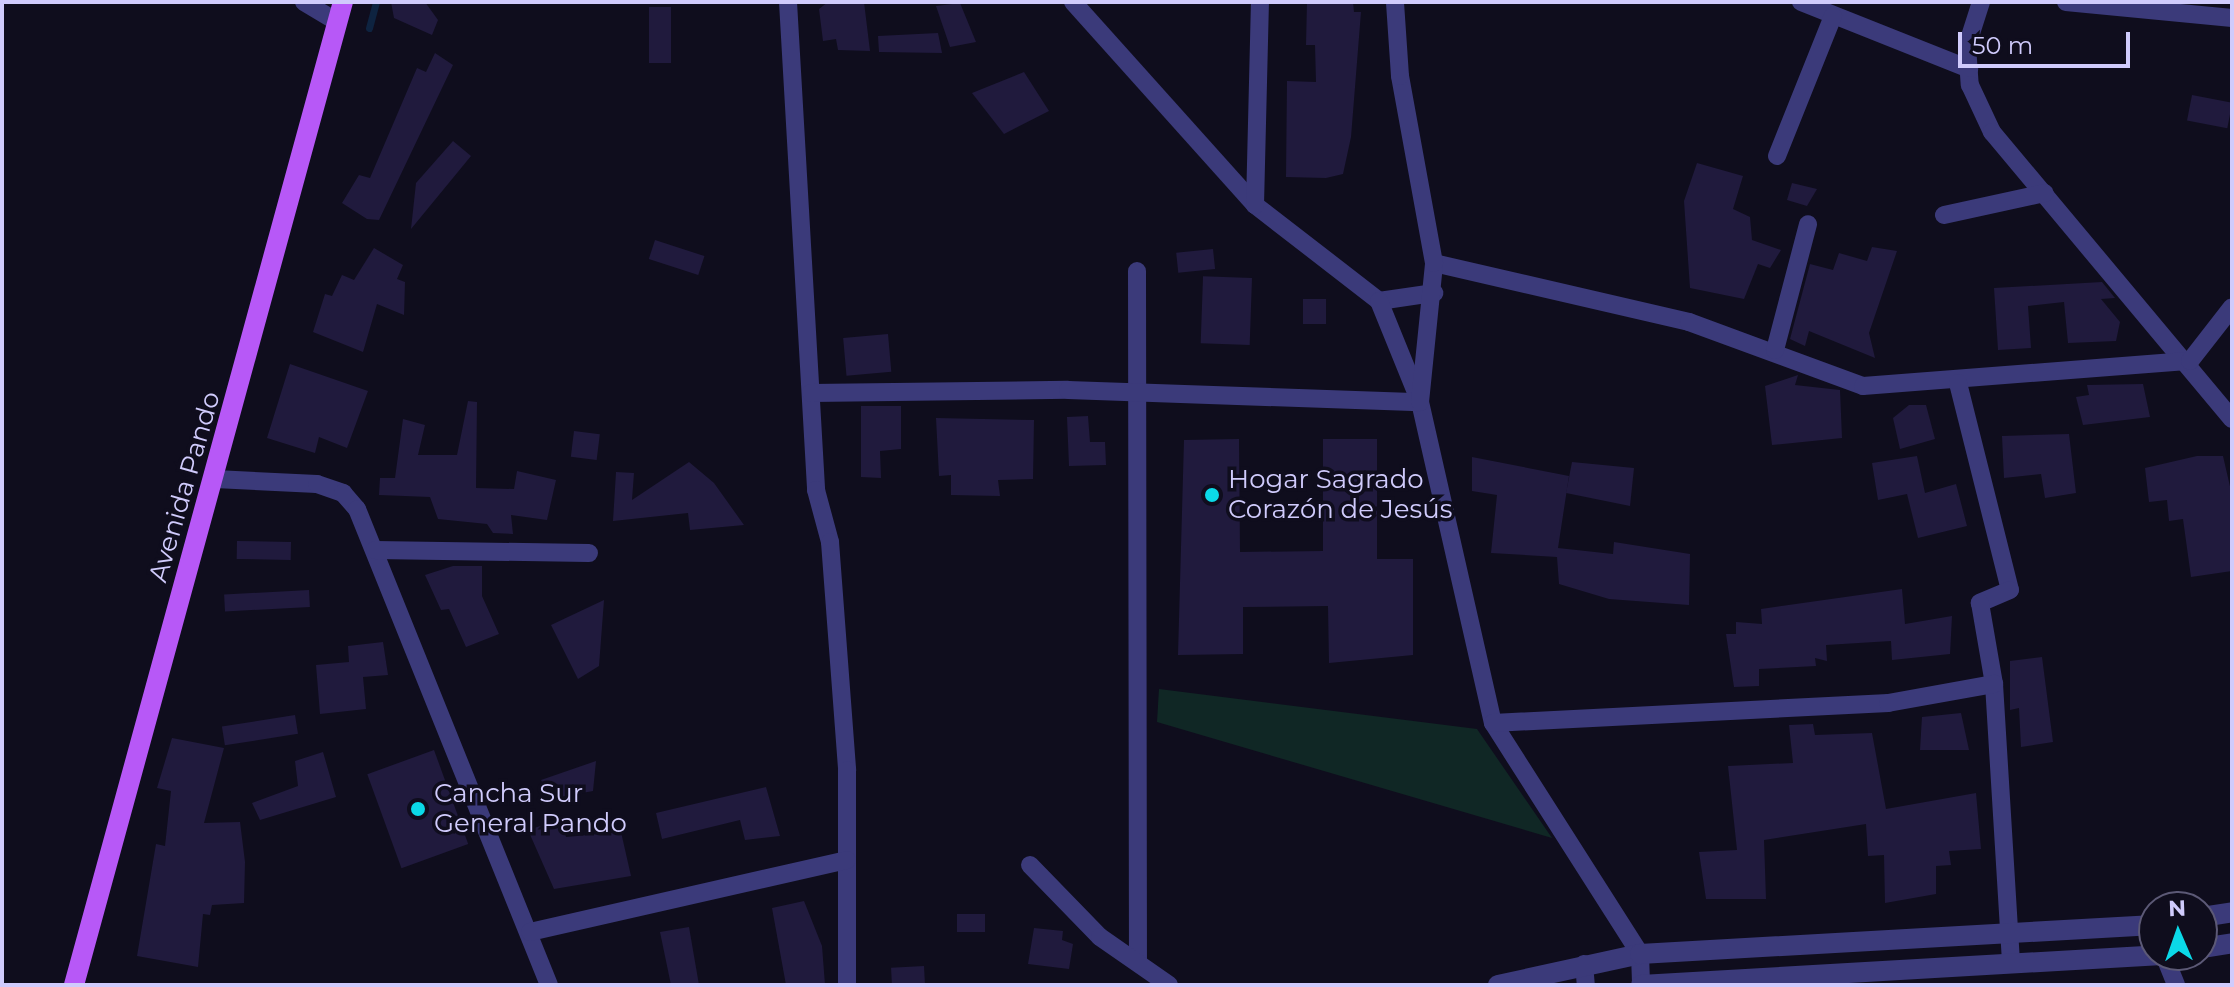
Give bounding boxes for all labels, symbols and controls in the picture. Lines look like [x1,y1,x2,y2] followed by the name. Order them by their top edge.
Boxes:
[1962,16,2134,66] scale bar
[1972,31,2033,60] text: 50 m
[143,388,227,586] street label: Avenida Pando
[1228,464,1452,526] place label: Hogar Sagrado Corazón de Jesús
[1203,486,1221,504] marker: Hogar Sagrado Corazón de Jesús
[434,778,627,840] place label: Cancha Sur General Pando
[409,800,427,818] marker: Cancha Sur General Pando
[2138,891,2218,971] north arrow
[2168,895,2187,922] text: N

